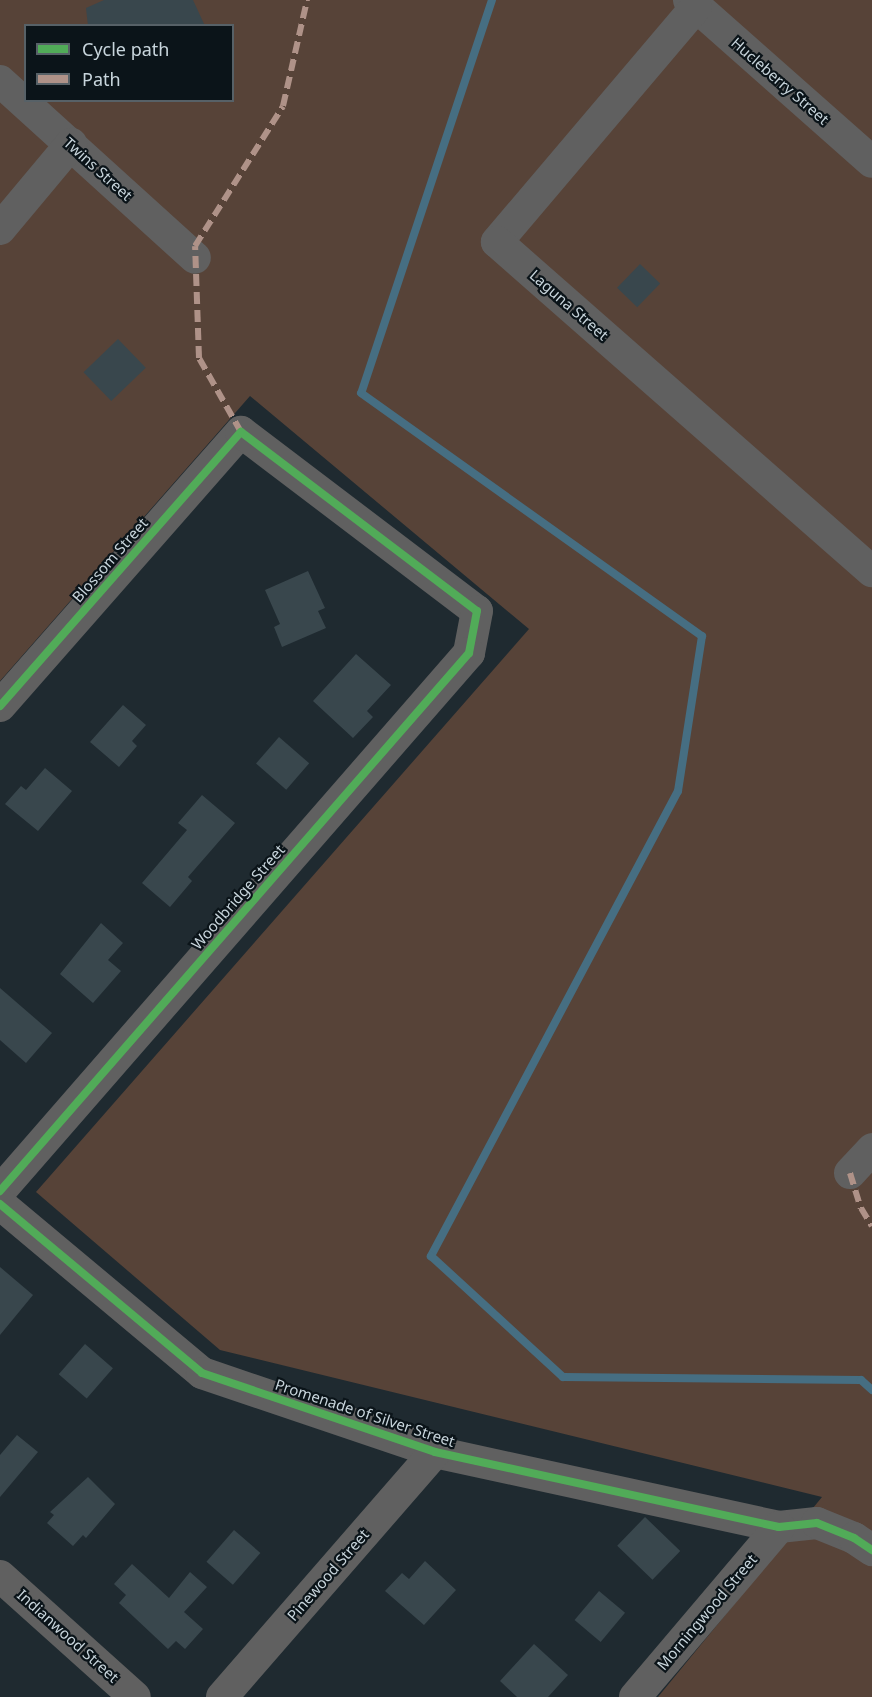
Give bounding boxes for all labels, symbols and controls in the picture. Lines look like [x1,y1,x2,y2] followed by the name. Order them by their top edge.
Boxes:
[24,24,234,102] legend
[728,34,832,128] street label: Hucleberry Street
[82,37,169,61] text: Cycle path
[82,67,121,91] text: Path
[60,134,136,204] street label: Twins Street
[526,266,612,344] street label: Laguna Street
[68,514,152,606] street label: Blossom Street
[188,841,288,953] street label: Woodbridge Street
[273,1375,457,1451] street label: Promenade of Silver Street
[283,1526,373,1624] street label: Pinewood Street
[653,1551,761,1673] street label: Morningwood Street
[14,1586,122,1686] street label: Indianwood Street

